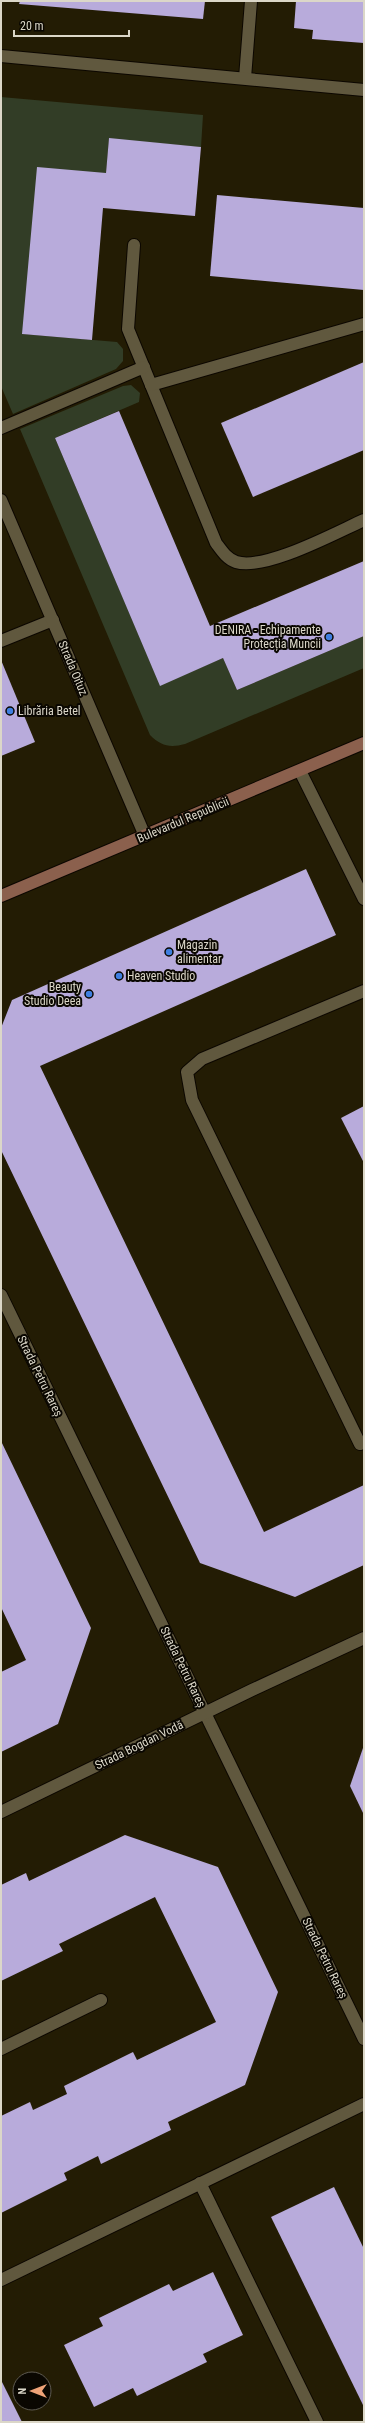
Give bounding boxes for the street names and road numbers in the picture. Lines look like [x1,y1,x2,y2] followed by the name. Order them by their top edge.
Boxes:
[55,639,91,697] street label: Strada Oituz
[135,794,231,846] street label: Bulevardul Republicii
[13,1333,66,1419] street label: Strada Petru Rareș
[156,1624,209,1710] street label: Strada Petru Rareș
[93,1717,186,1772] street label: Strada Bogdan Vodă
[298,1915,351,2001] street label: Strada Petru Rareș

